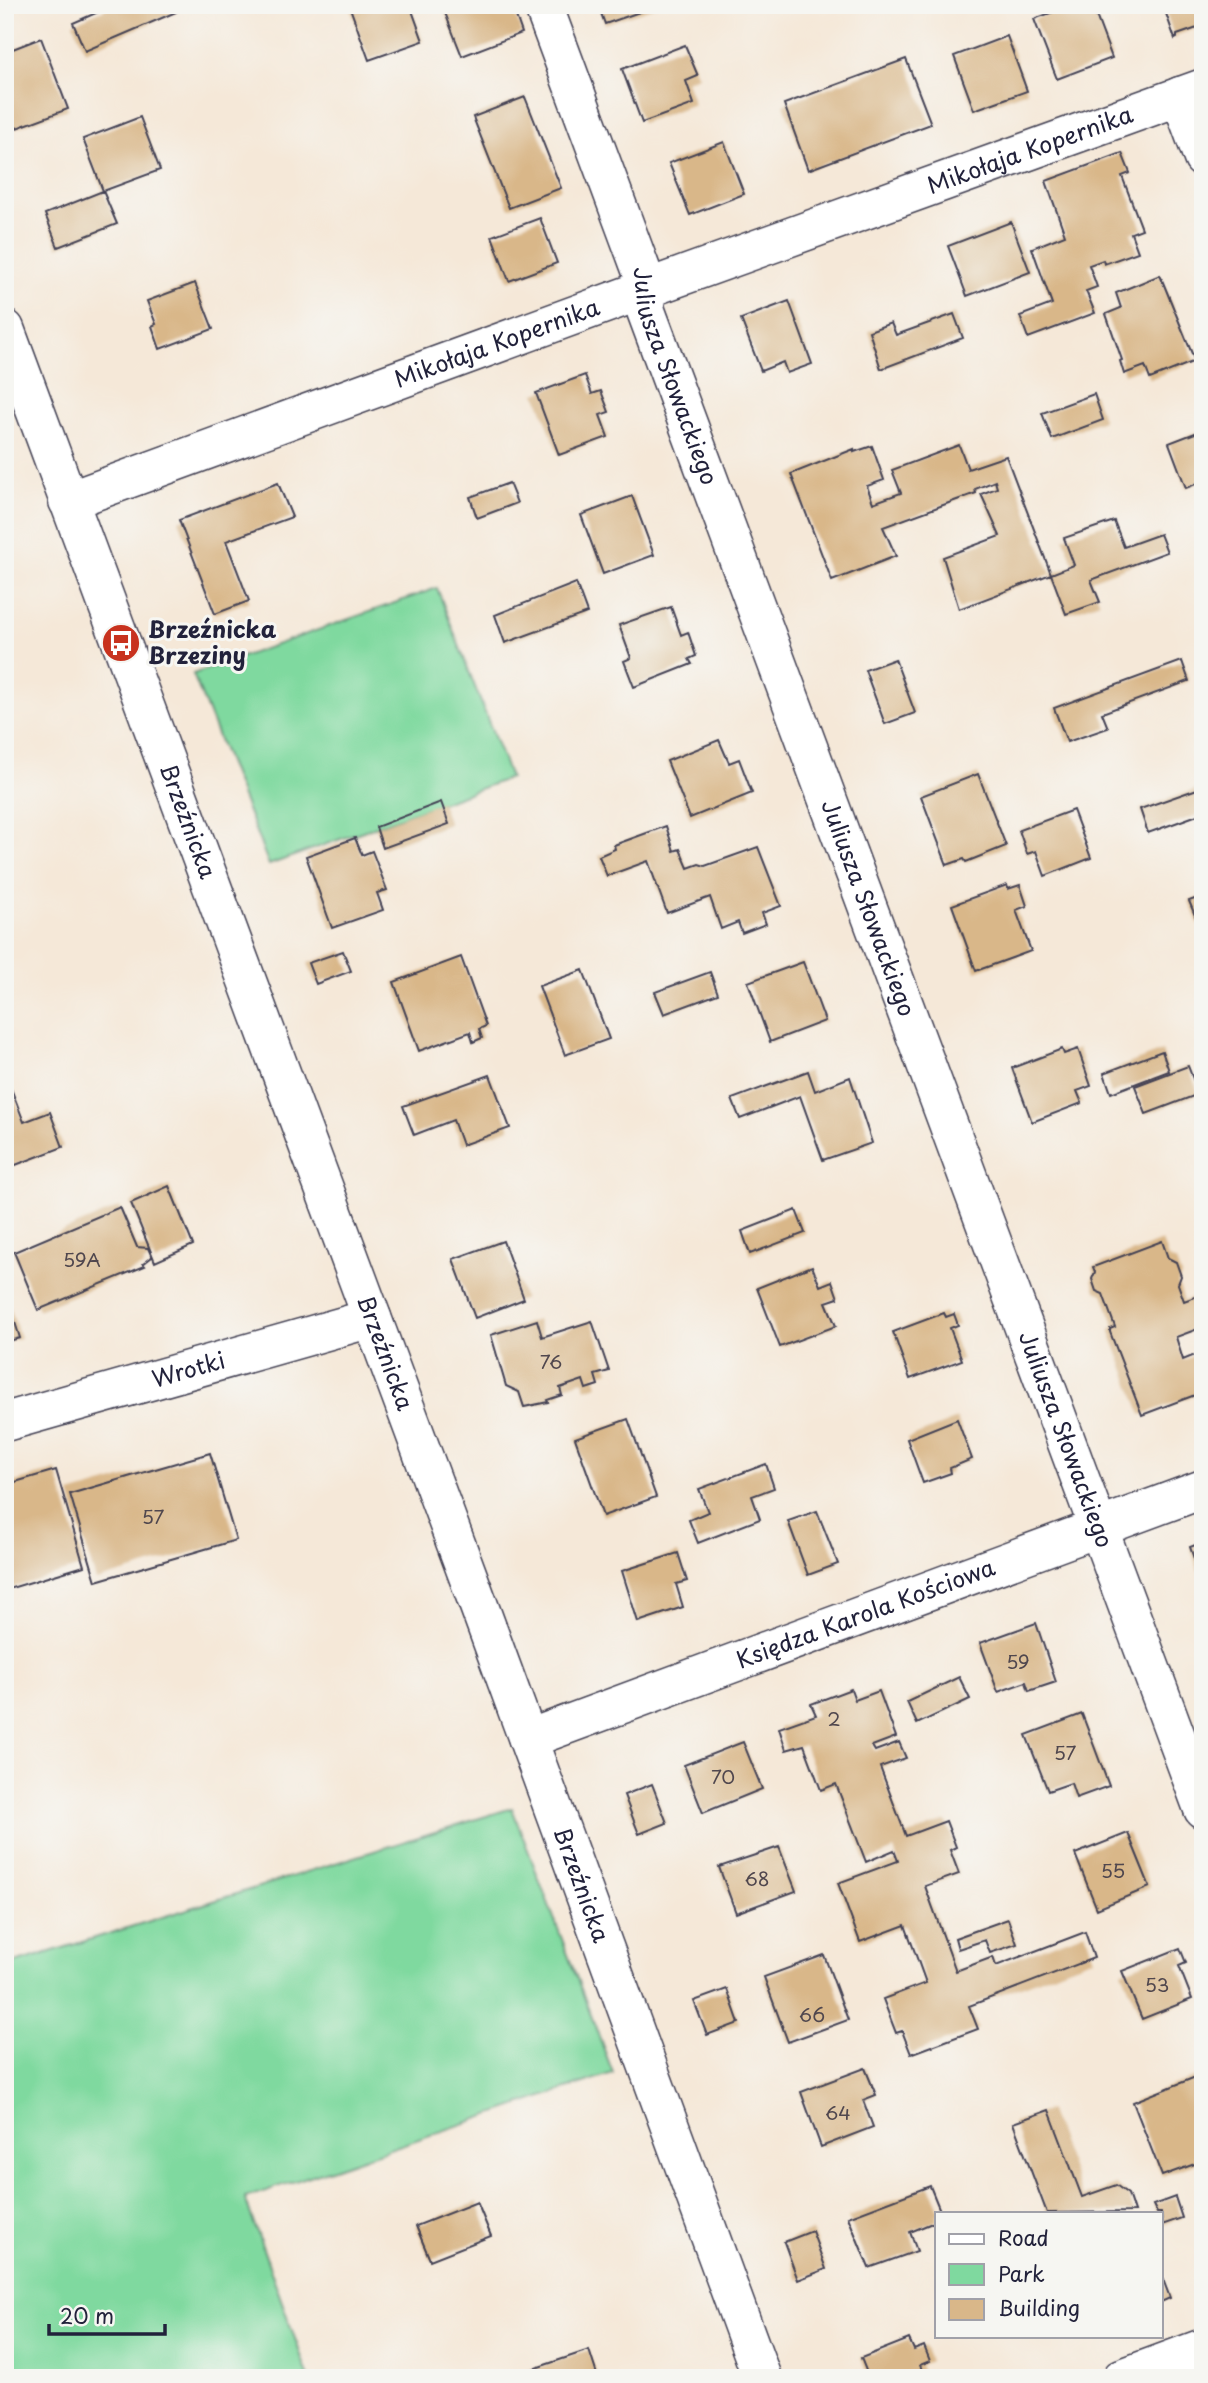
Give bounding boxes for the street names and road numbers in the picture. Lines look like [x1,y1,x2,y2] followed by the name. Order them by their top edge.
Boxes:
[922,96,1138,202] street label: Mikołaja Kopernika
[626,265,728,489] street label: Juliusza Słowackiego
[389,288,605,396] street label: Mikołaja Kopernika
[152,758,227,884] street label: Brzeźnicka
[813,794,926,1021] street label: Juliusza Słowackiego
[349,1290,424,1416] street label: Brzeźnicka
[1011,1326,1123,1552] street label: Juliusza Słowackiego
[148,1341,229,1395] street label: Wrotki
[731,1548,1000,1676] street label: Księdza Karola Kościowa
[545,1822,620,1948] street label: Brzeźnicka

